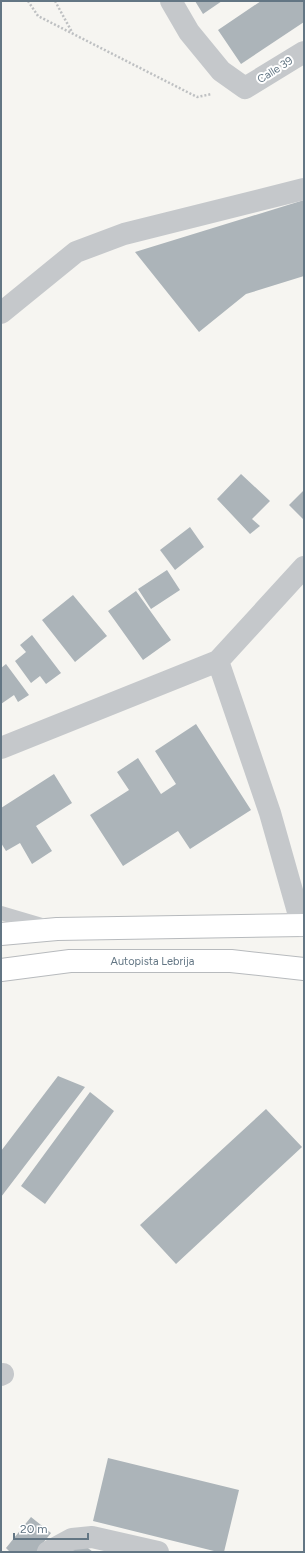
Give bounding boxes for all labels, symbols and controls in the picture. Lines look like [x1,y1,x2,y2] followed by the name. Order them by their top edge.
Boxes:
[255,54,295,86] street label: Calle 39
[110,955,194,968] street label: Autopista Lebrija
[14,1515,88,1541] scale bar
[20,1522,48,1536] text: 20 m

